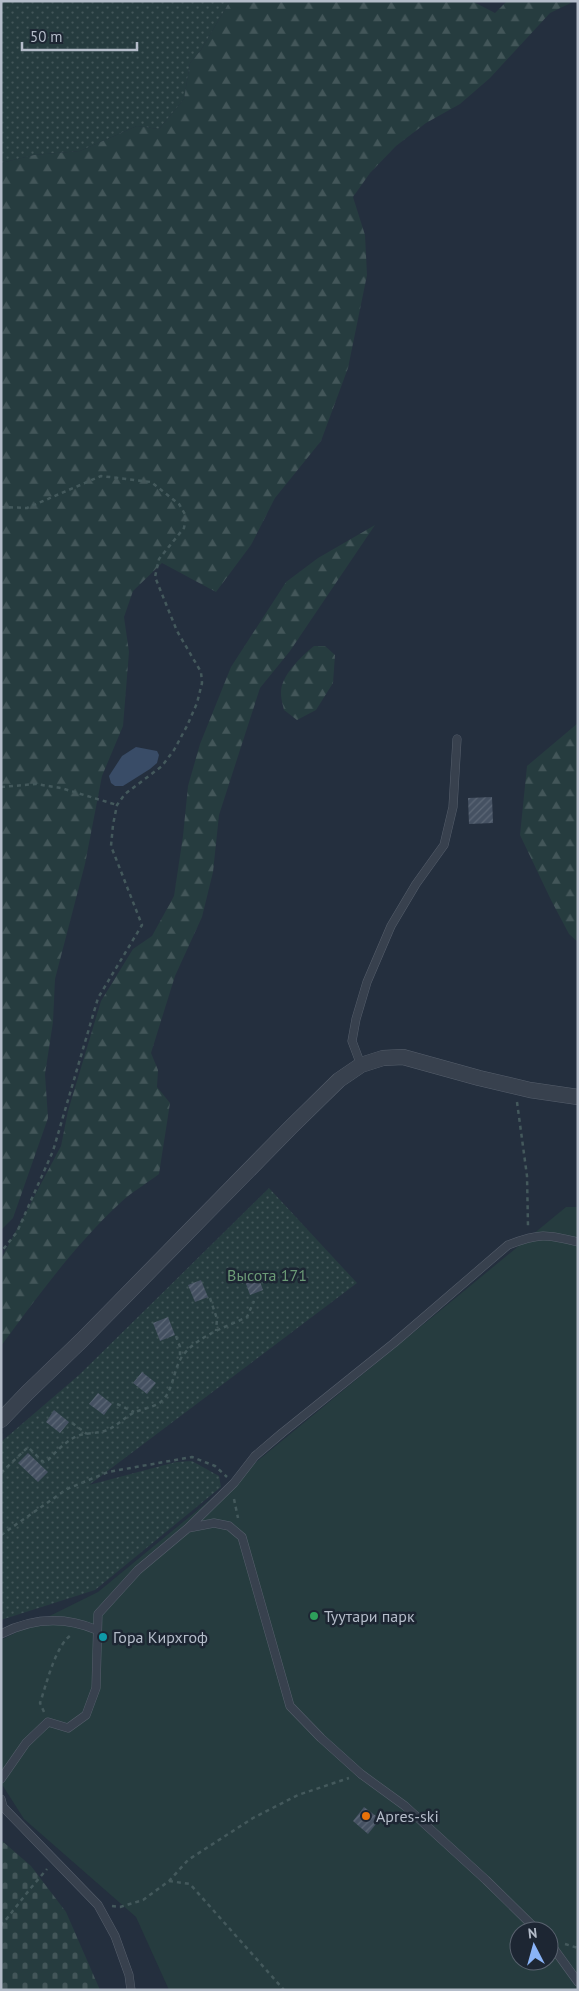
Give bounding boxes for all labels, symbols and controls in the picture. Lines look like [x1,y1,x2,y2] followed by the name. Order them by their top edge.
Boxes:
[22,20,138,52] scale bar
[30,27,63,46] text: 50 m
[227,1265,307,1285] park label: Высота 171
[324,1606,415,1626] place label: Туутари парк
[308,1610,320,1622] marker: Туутари парк
[113,1627,208,1647] place label: Гора Кирхгоф
[97,1631,109,1643] marker: Гора Кирхгоф
[376,1806,439,1826] place label: Apres-ski
[360,1810,372,1822] marker: Apres-ski
[509,1921,559,1971] north arrow
[527,1924,538,1943] text: N

